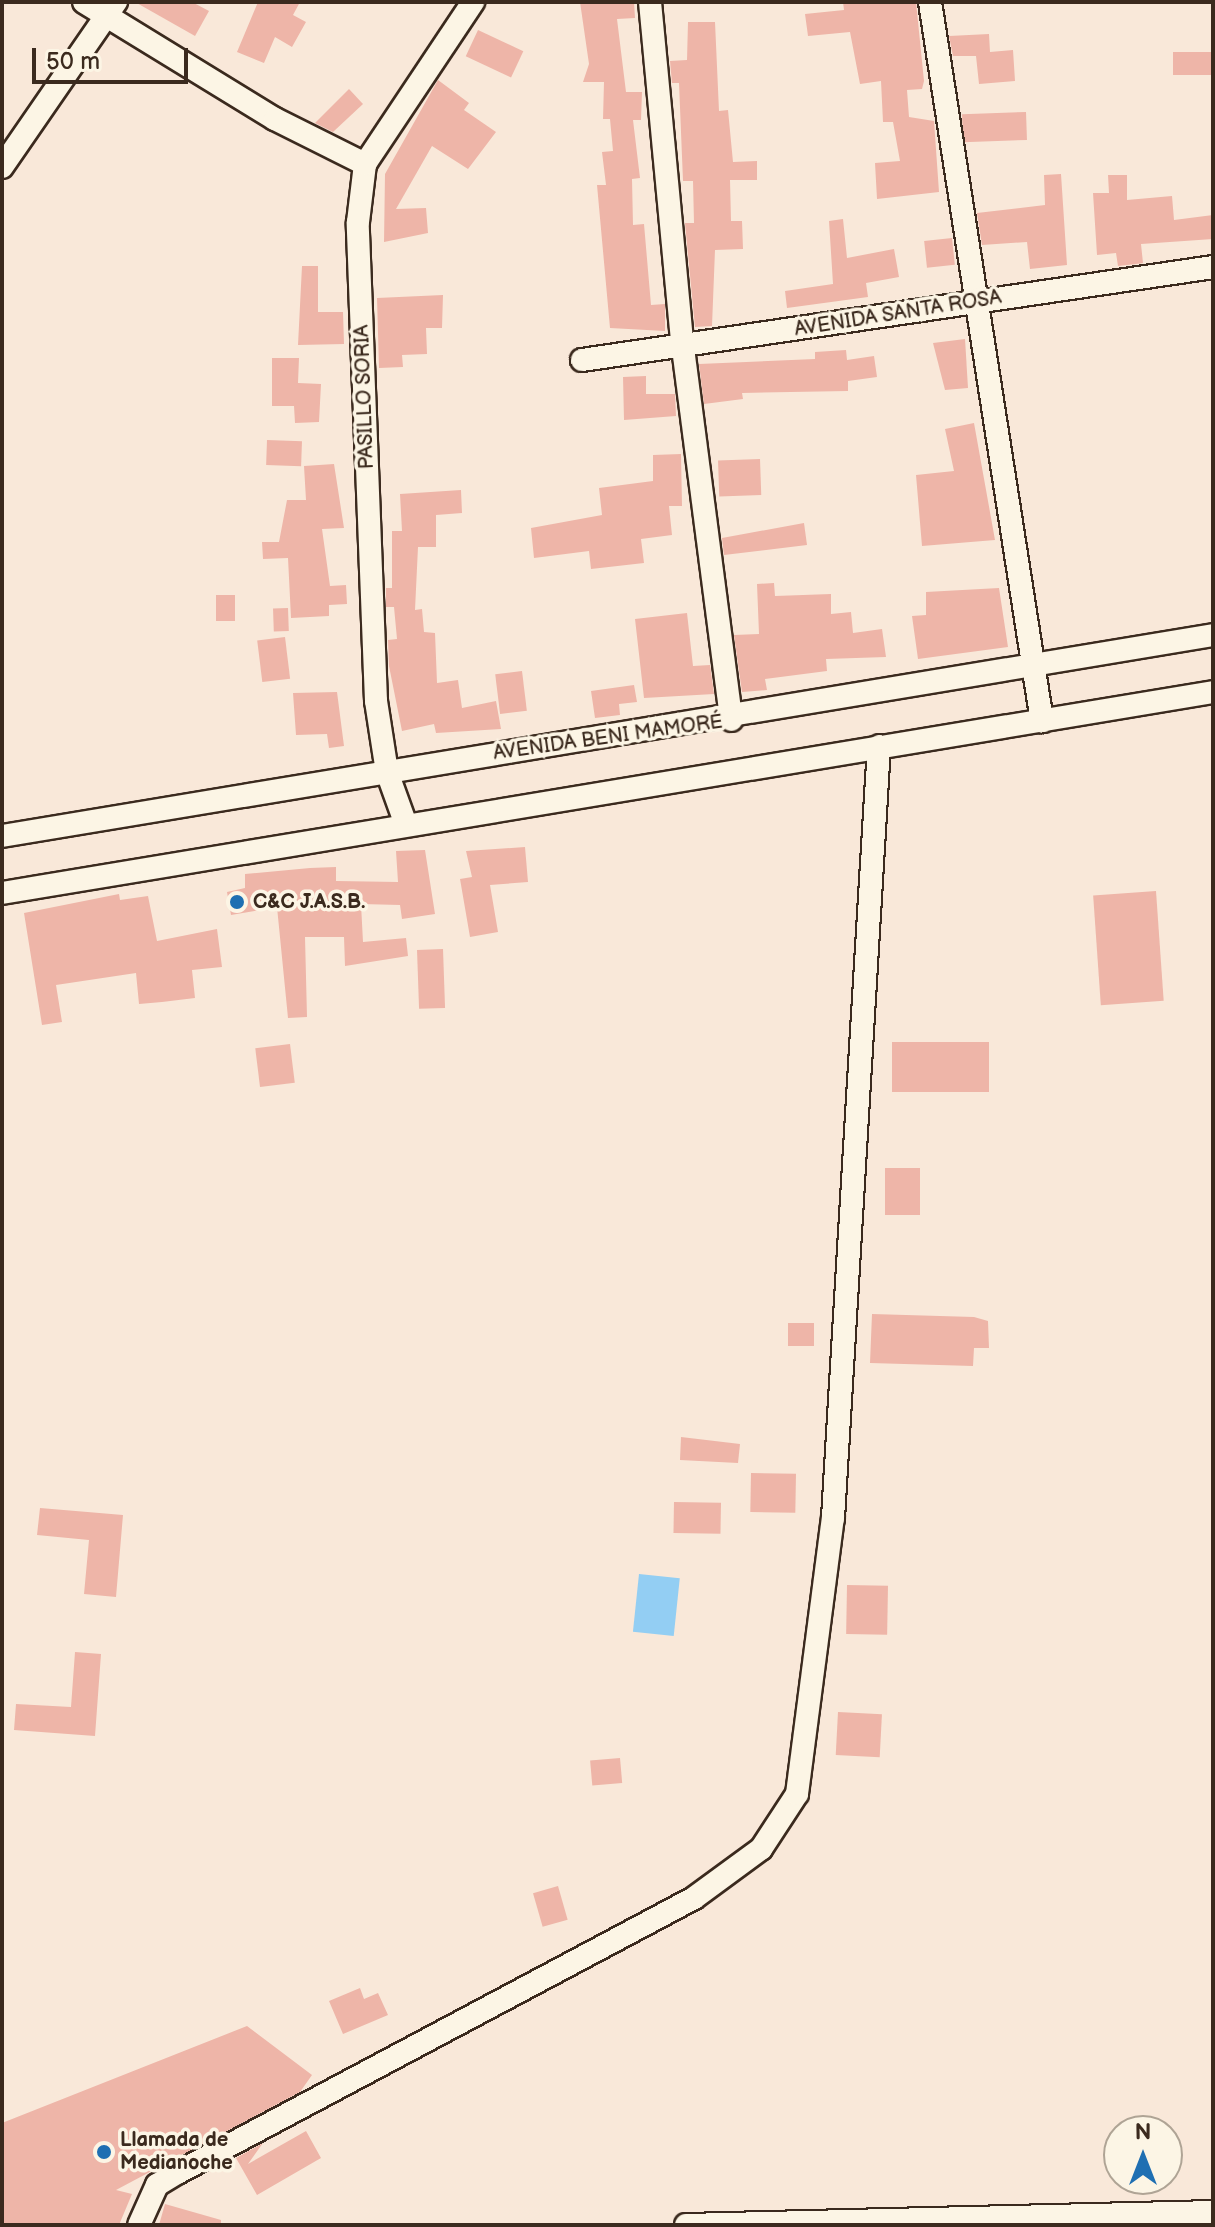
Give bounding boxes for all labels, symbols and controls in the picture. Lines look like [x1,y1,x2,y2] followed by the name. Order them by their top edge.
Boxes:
[36,32,192,82] scale bar
[46,47,100,76] text: 50 m
[793,286,1003,342] street label: AVENIDA SANTA ROSA
[350,324,380,470] street label: PASILLO SORIA
[492,710,724,766] street label: AVENIDA BENI MAMORÉ
[253,890,365,914] place label: C&C J.A.S.B.
[228,893,246,911] marker: C&C J.A.S.B.
[1103,2115,1183,2195] north arrow
[1135,2119,1151,2146] text: N
[120,2128,233,2175] place label: Llamada de Medianoche
[95,2143,113,2161] marker: Llamada de Medianoche

